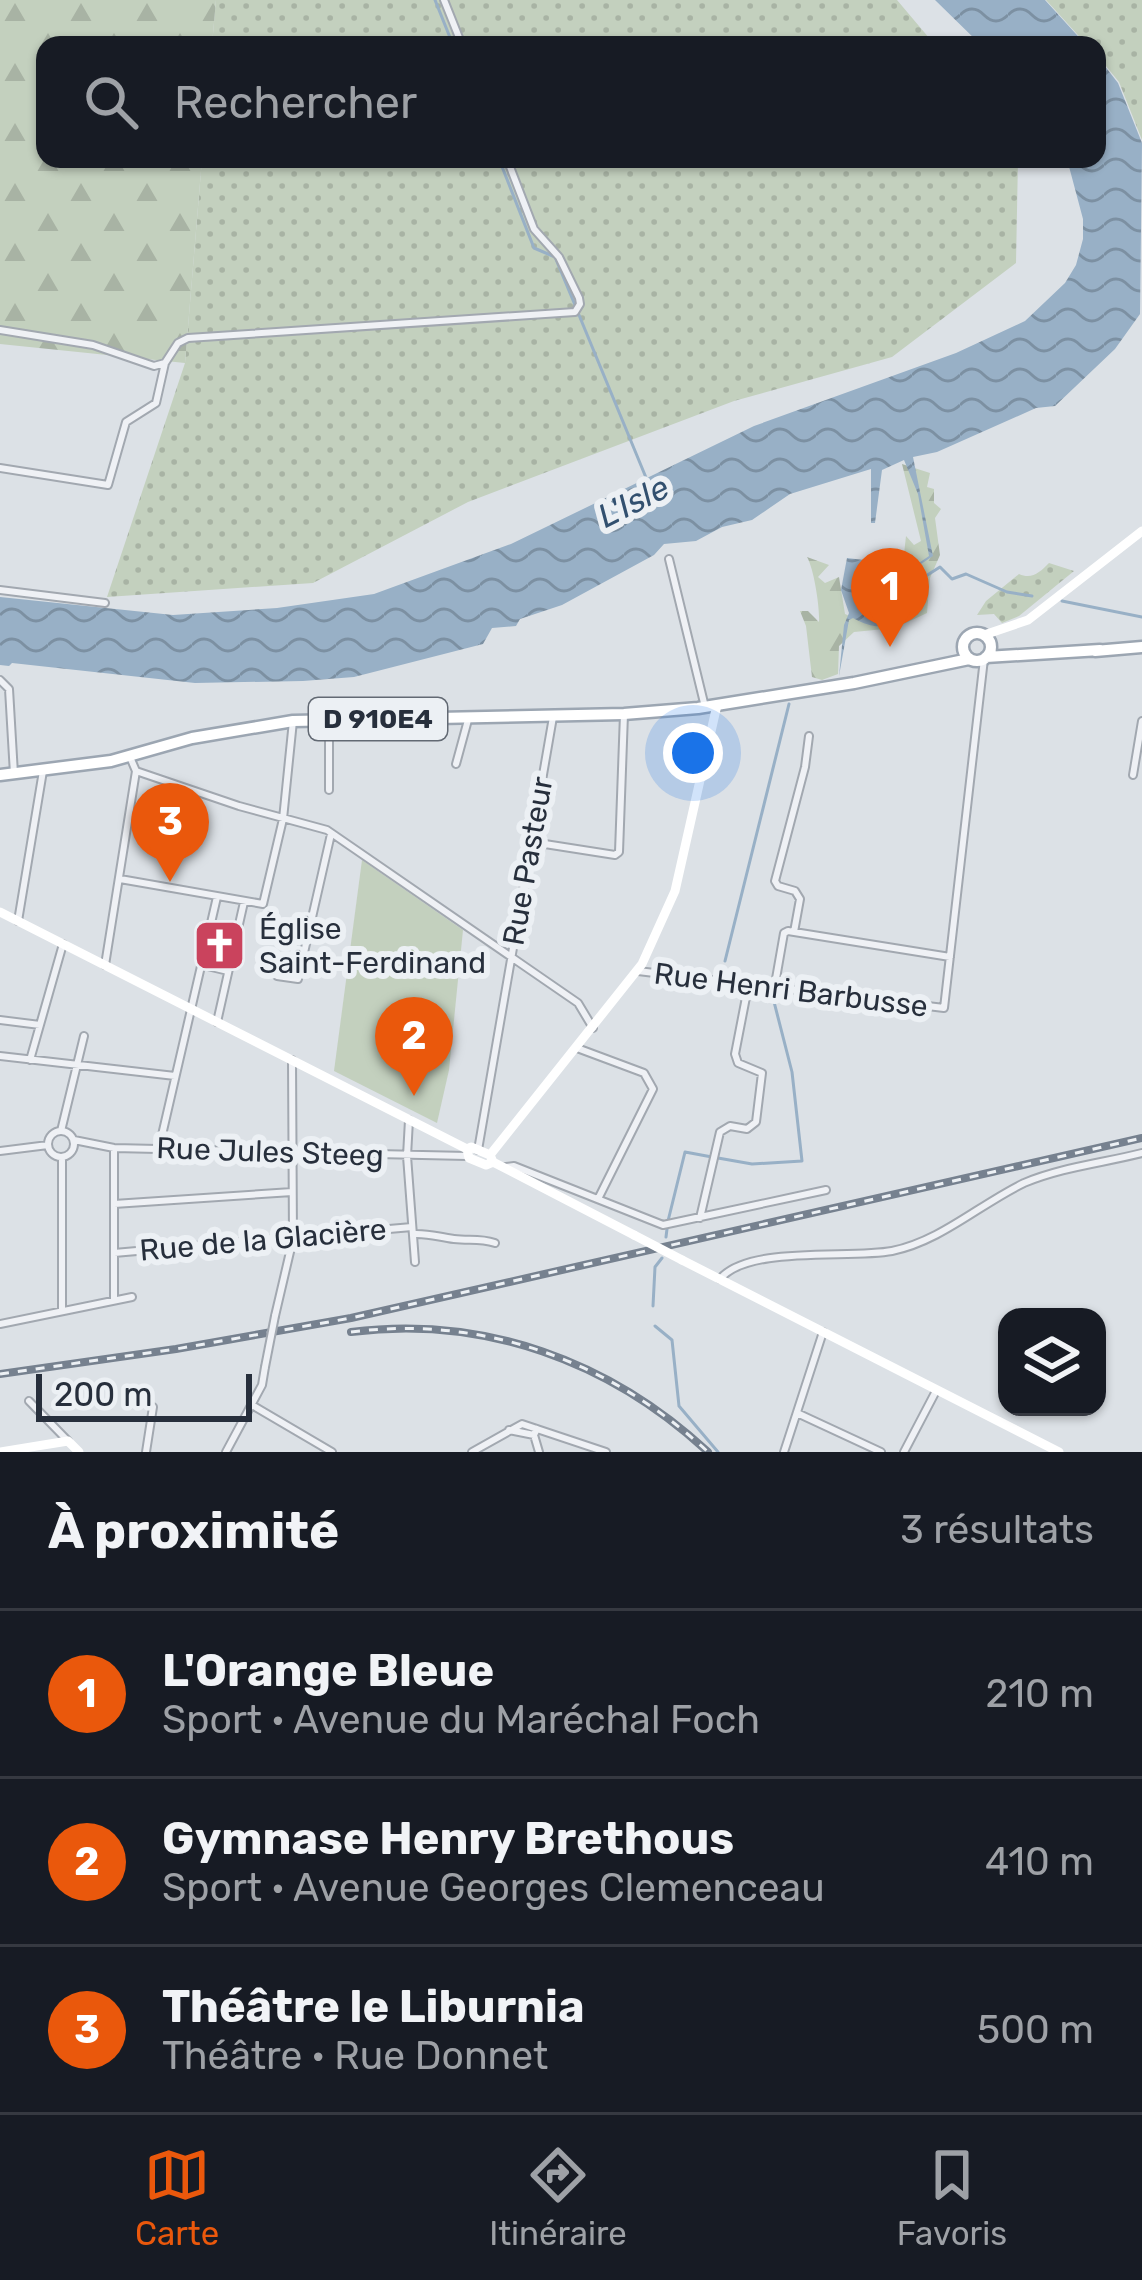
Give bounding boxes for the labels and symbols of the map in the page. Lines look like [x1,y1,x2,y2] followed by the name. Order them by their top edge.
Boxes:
[591,467,675,536] water label: L'Isle
[851,548,929,647] pin: 1
[309,698,447,740] road number: D 910E4
[663,723,723,783] your location
[495,773,561,948] street label: Rue Pasteur
[131,783,209,882] pin: 3
[259,911,486,981] place label: Église Saint-Ferdinand
[192,918,248,974] church icon: Église Saint-Ferdinand
[652,955,930,1025] street label: Rue Henri Barbusse
[375,997,453,1096] pin: 2
[156,1130,384,1174] street label: Rue Jules Steeg
[138,1211,388,1269] street label: Rue de la Glacière
[36,1368,252,1421] scale bar

